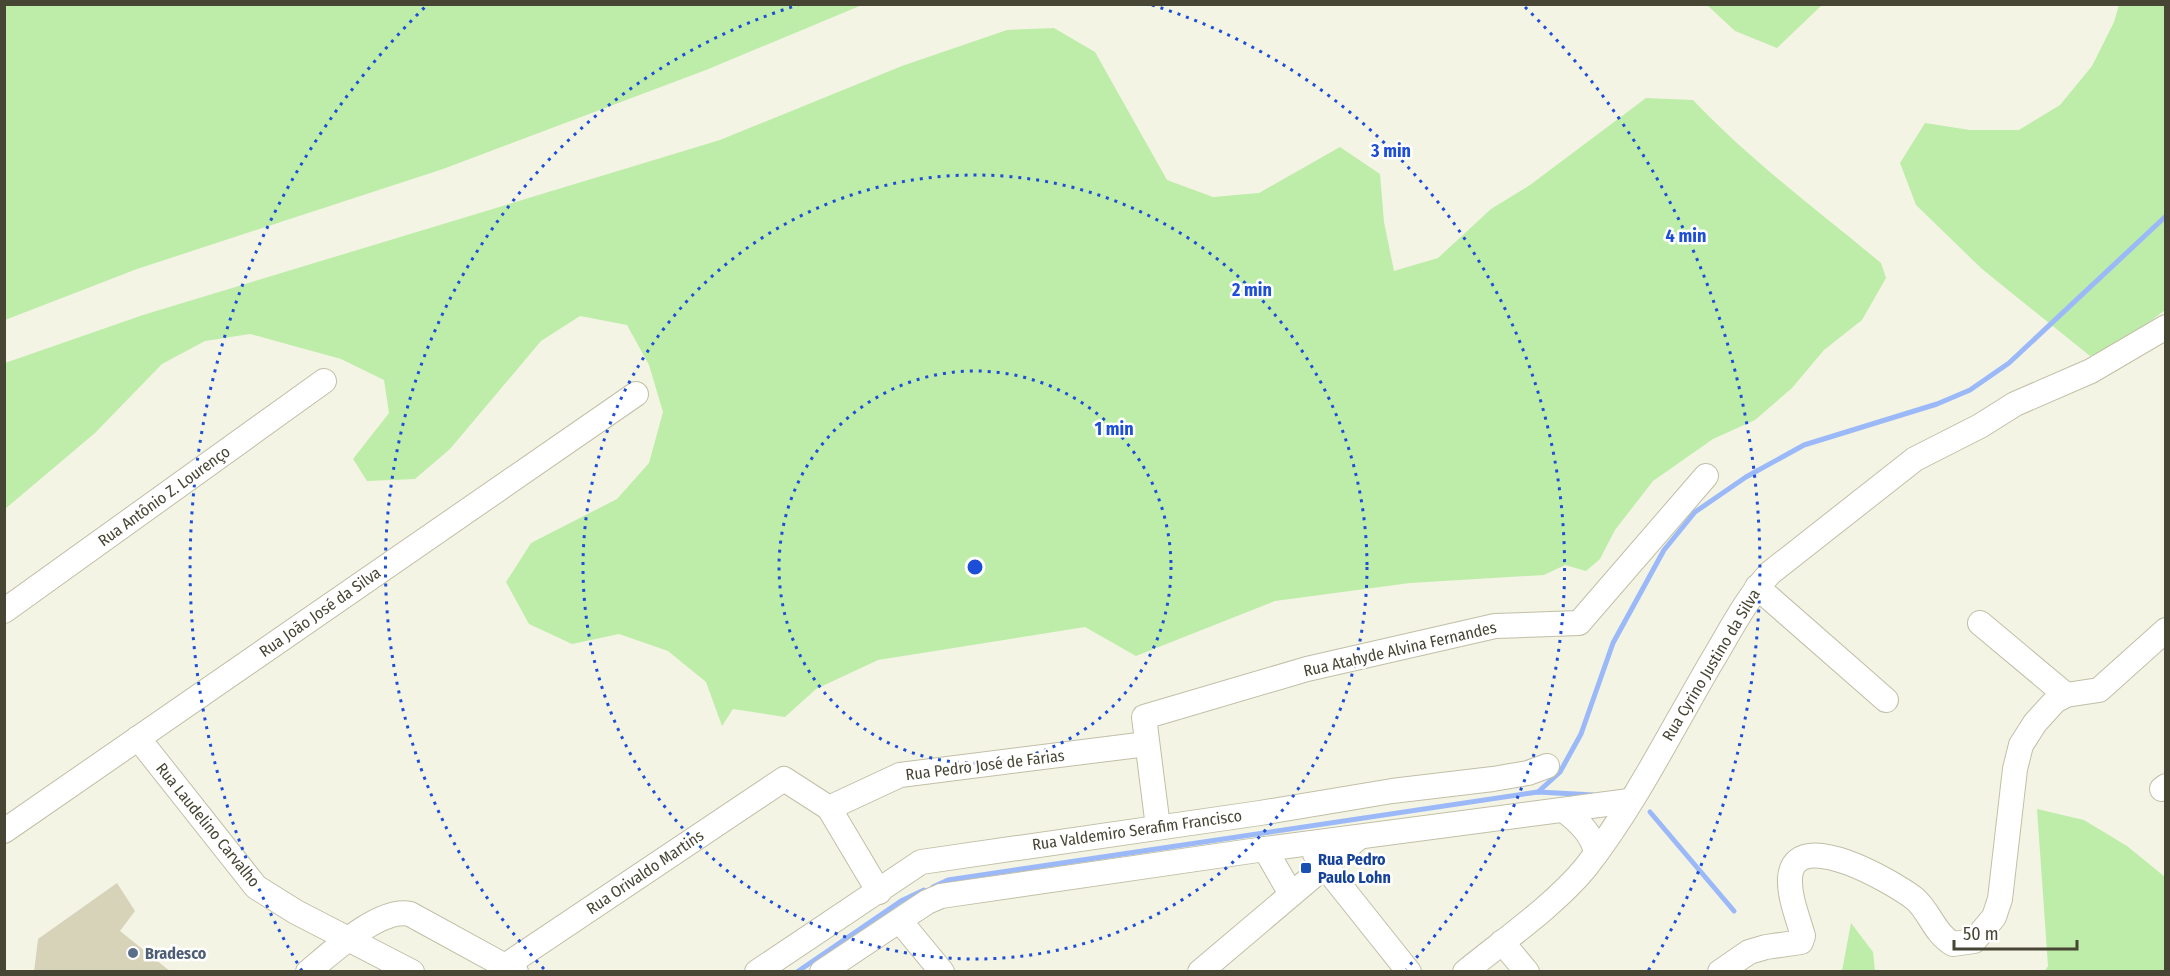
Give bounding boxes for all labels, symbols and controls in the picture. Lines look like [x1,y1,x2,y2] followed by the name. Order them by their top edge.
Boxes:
[1370,140,1411,162] text: 3 min
[1666,225,1706,247] text: 4 min
[1231,279,1272,301] text: 2 min
[1094,418,1134,440] text: 1 min
[94,442,234,550] street label: Rua Antônio Z. Lourenço
[965,557,985,577] centre of rings
[256,563,384,661] street label: Rua João José da Silva
[1658,586,1764,744] street label: Rua Cyrino Justino da Silva
[1302,618,1498,680] street label: Rua Atahyde Alvina Fernandes
[904,746,1066,784] street label: Rua Pedro José de Farias
[152,759,264,891] street label: Rua Laudelino Carvalho
[1031,806,1243,854] street label: Rua Valdemiro Serafim Francisco
[583,826,707,918] street label: Rua Orivaldo Martins
[1318,850,1391,887] place label: Rua Pedro Paulo Lohn
[1299,861,1313,875] marker: Rua Pedro Paulo Lohn
[1954,913,2077,951] scale bar
[1963,923,1999,945] text: 50 m
[145,944,207,963] place label: Bradesco
[126,946,140,960] marker: Bradesco

